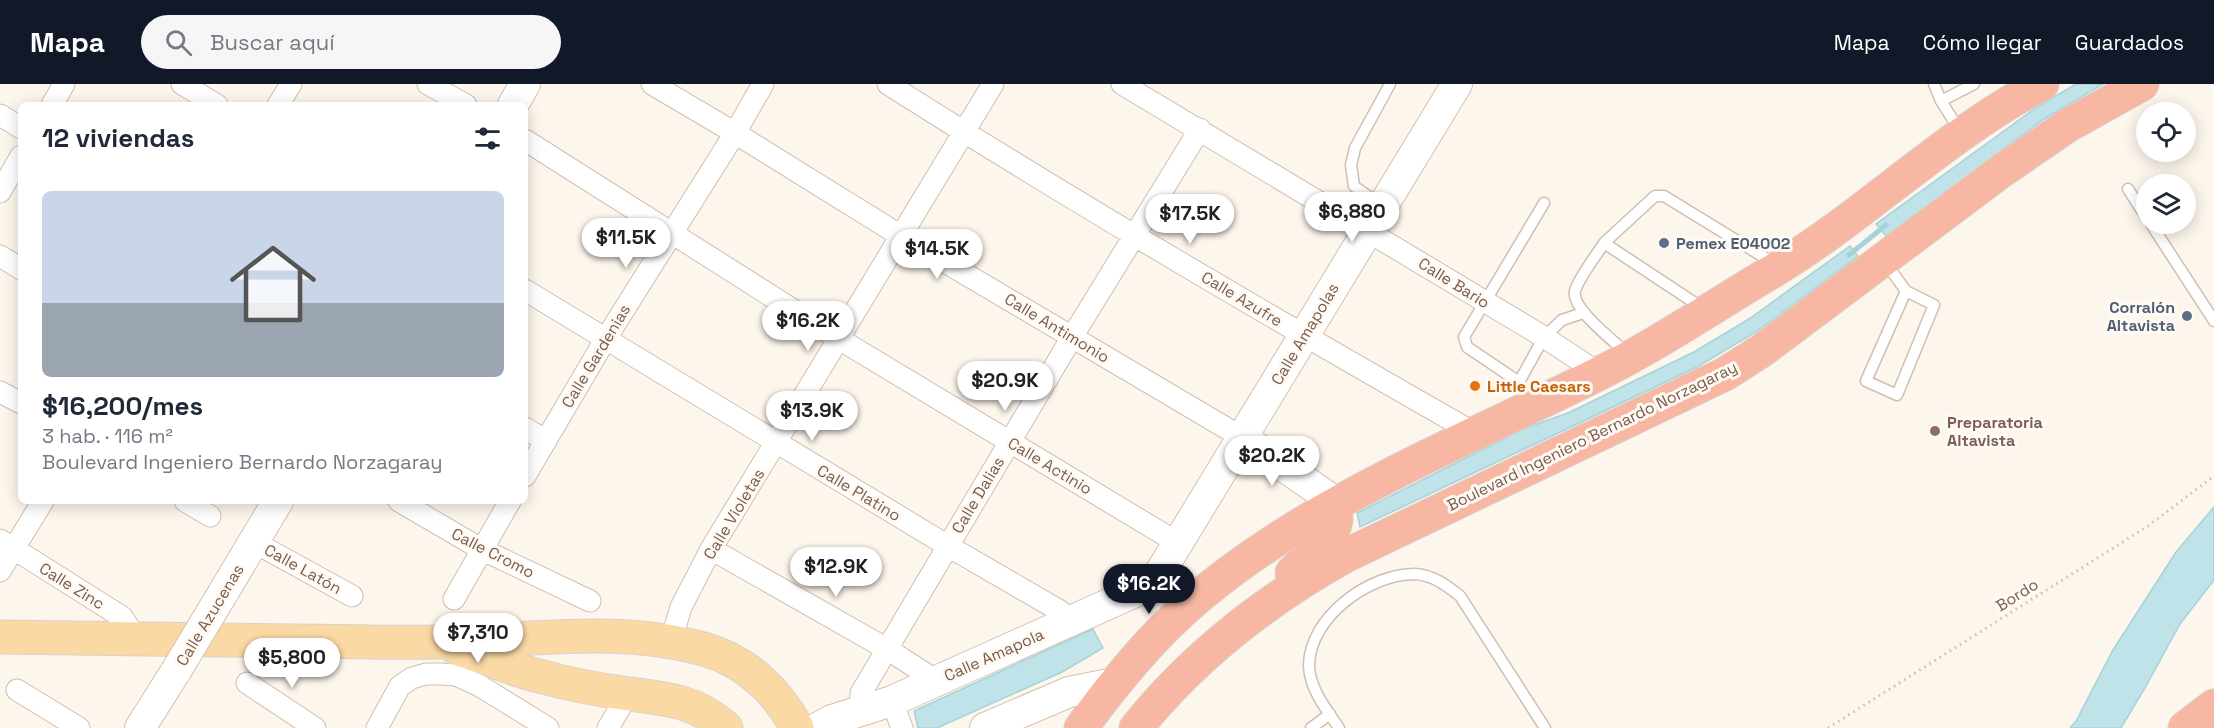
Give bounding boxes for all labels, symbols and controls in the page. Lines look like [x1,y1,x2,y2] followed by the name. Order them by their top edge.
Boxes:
[141,15,561,69] search box
[30,24,105,60] text: Mapa
[162,26,195,59] icon: search
[210,28,335,56] text: Buscar aquí
[1834,29,1890,56] text: Mapa
[1923,29,2042,56] text: Cómo llegar
[2075,29,2184,56] text: Guardados
[2136,102,2196,234] map controls
[2136,102,2196,162] button: locate
[42,121,194,155] text: 12 viviendas
[471,122,504,155] icon: filters
[2136,174,2196,234] button: layers
[1303,192,1401,243] pin: $6,880
[1141,194,1239,245] pin: $17.5K
[1318,198,1386,224] text: $6,880
[1159,200,1221,226] text: $17.5K
[577,218,675,269] pin: $11.5K
[596,224,656,250] text: $11.5K
[888,229,986,280] pin: $14.5K
[219,230,327,338] icon: home
[1676,233,1790,254] place label: Pemex E04002
[905,235,969,261] text: $14.5K
[1657,236,1671,250] marker: Pemex E04002
[1414,253,1494,313] street label: Calle Bario
[1198,267,1286,331] street label: Calle Azufre
[1266,279,1344,389] street label: Calle Amapolas
[1001,288,1113,368] street label: Calle Antimonio
[2107,297,2175,336] place label: Corralón Altavista
[557,300,635,412] street label: Calle Gardenias
[759,301,857,352] pin: $16.2K
[776,307,840,333] text: $16.2K
[2180,309,2194,323] marker: Corralón Altavista
[1443,356,1741,516] street label: Boulevard Ingeniero Bernardo Norzagaray
[956,361,1054,412] pin: $20.9K
[971,367,1039,393] text: $20.9K
[1487,376,1591,397] place label: Little Caesars
[1468,379,1482,393] marker: Little Caesars
[42,389,203,423] text: $16,200/mes
[763,391,861,442] pin: $13.9K
[780,397,844,423] text: $13.9K
[1947,412,2043,451] place label: Preparatoria Altavista
[42,423,173,449] text: 3 hab. · 116 m²
[1928,424,1942,438] marker: Preparatoria Altavista
[1004,433,1096,499] street label: Calle Actinio
[1223,436,1321,487] pin: $20.2K
[1238,442,1306,468] text: $20.2K
[42,449,443,475] text: Boulevard Ingeniero Bernardo Norzagaray
[947,453,1009,537] street label: Calle Dalias
[813,460,905,526] street label: Calle Platino
[699,465,769,563] street label: Calle Violetas
[448,523,538,583] street label: Calle Cromo
[261,539,345,599] street label: Calle Latón
[787,547,885,598] pin: $12.9K
[804,553,868,579] text: $12.9K
[35,558,109,614] street label: Calle Zinc
[171,560,249,670] street label: Calle Azucenas
[1100,564,1198,615] pin: $16.2K
[1117,570,1181,596] text: $16.2K
[1992,574,2042,616] street label: Bordo
[429,613,527,664] pin: $7,310
[447,619,509,645] text: $7,310
[941,624,1047,686] street label: Calle Amapola
[243,638,341,689] pin: $5,800
[258,644,326,670] text: $5,800

